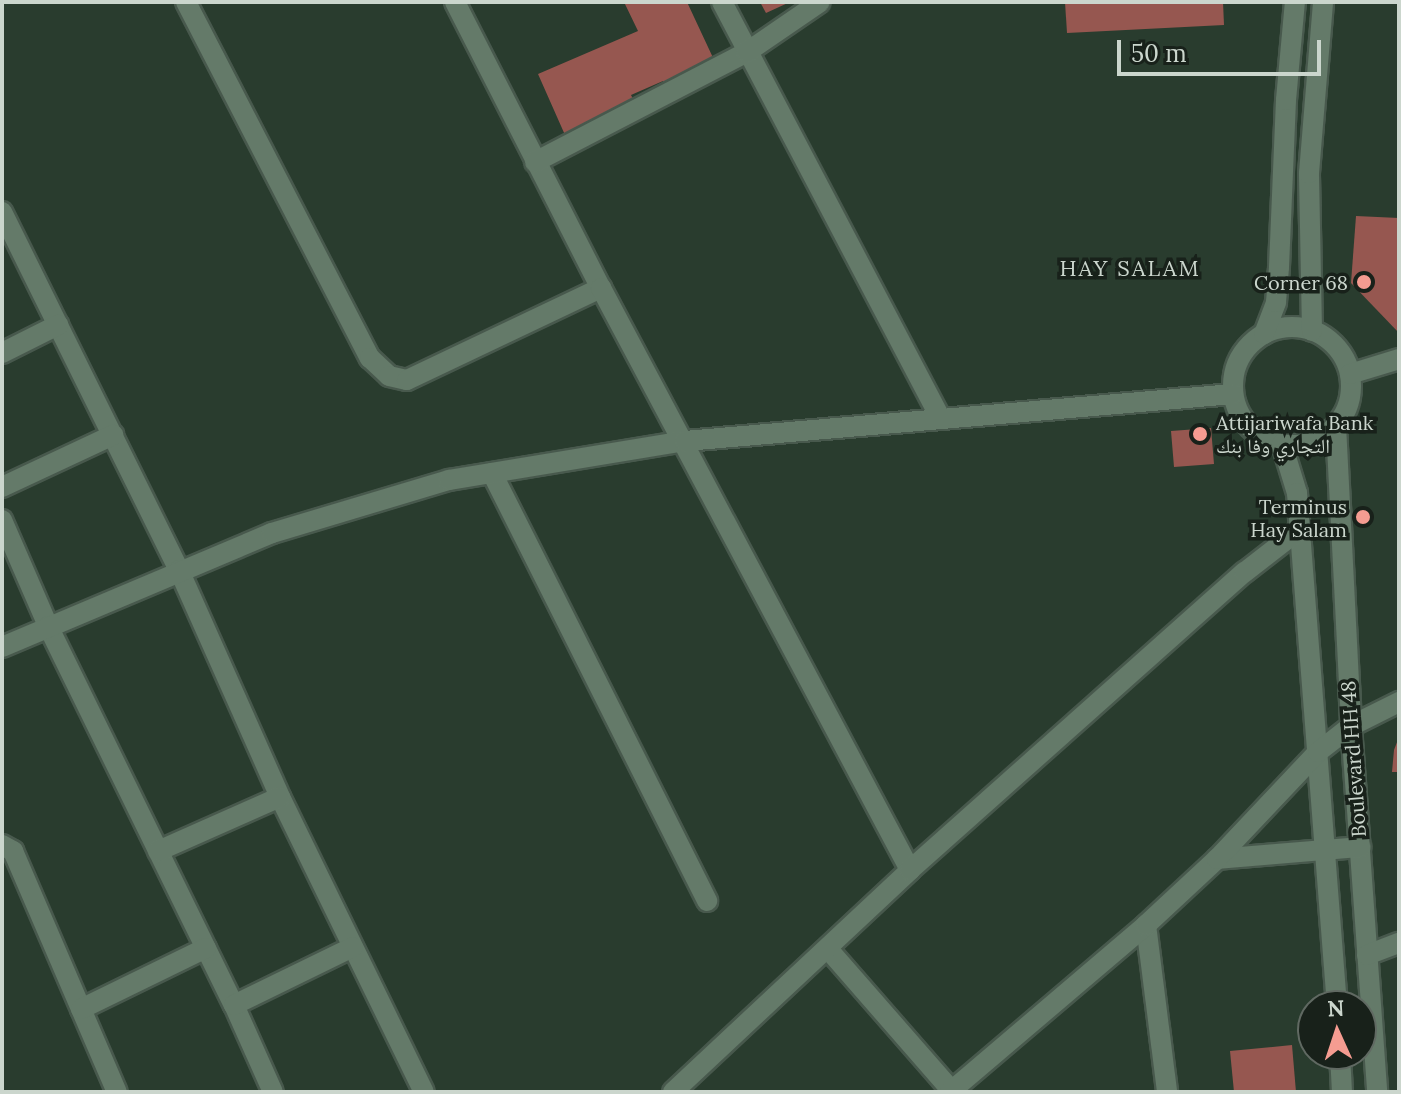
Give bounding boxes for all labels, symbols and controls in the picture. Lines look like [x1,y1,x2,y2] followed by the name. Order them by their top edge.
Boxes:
[1121,24,1325,74] scale bar
[1131,38,1187,69] text: 50 m
[1059,256,1201,282] district label: HAY SALAM
[1254,270,1348,294] place label: Corner 68
[1355,273,1373,291] marker: Corner 68
[1216,410,1374,457] place label: Attijariwafa Bank التجاري وفا بنك
[1191,425,1209,443] marker: Attijariwafa Bank التجاري وفا بنك
[1250,494,1347,541] place label: Terminus Hay Salam
[1354,508,1372,526] marker: Terminus Hay Salam
[1336,680,1370,838] street label: Boulevard HH 48
[1297,990,1377,1070] north arrow
[1327,994,1345,1022] text: N

